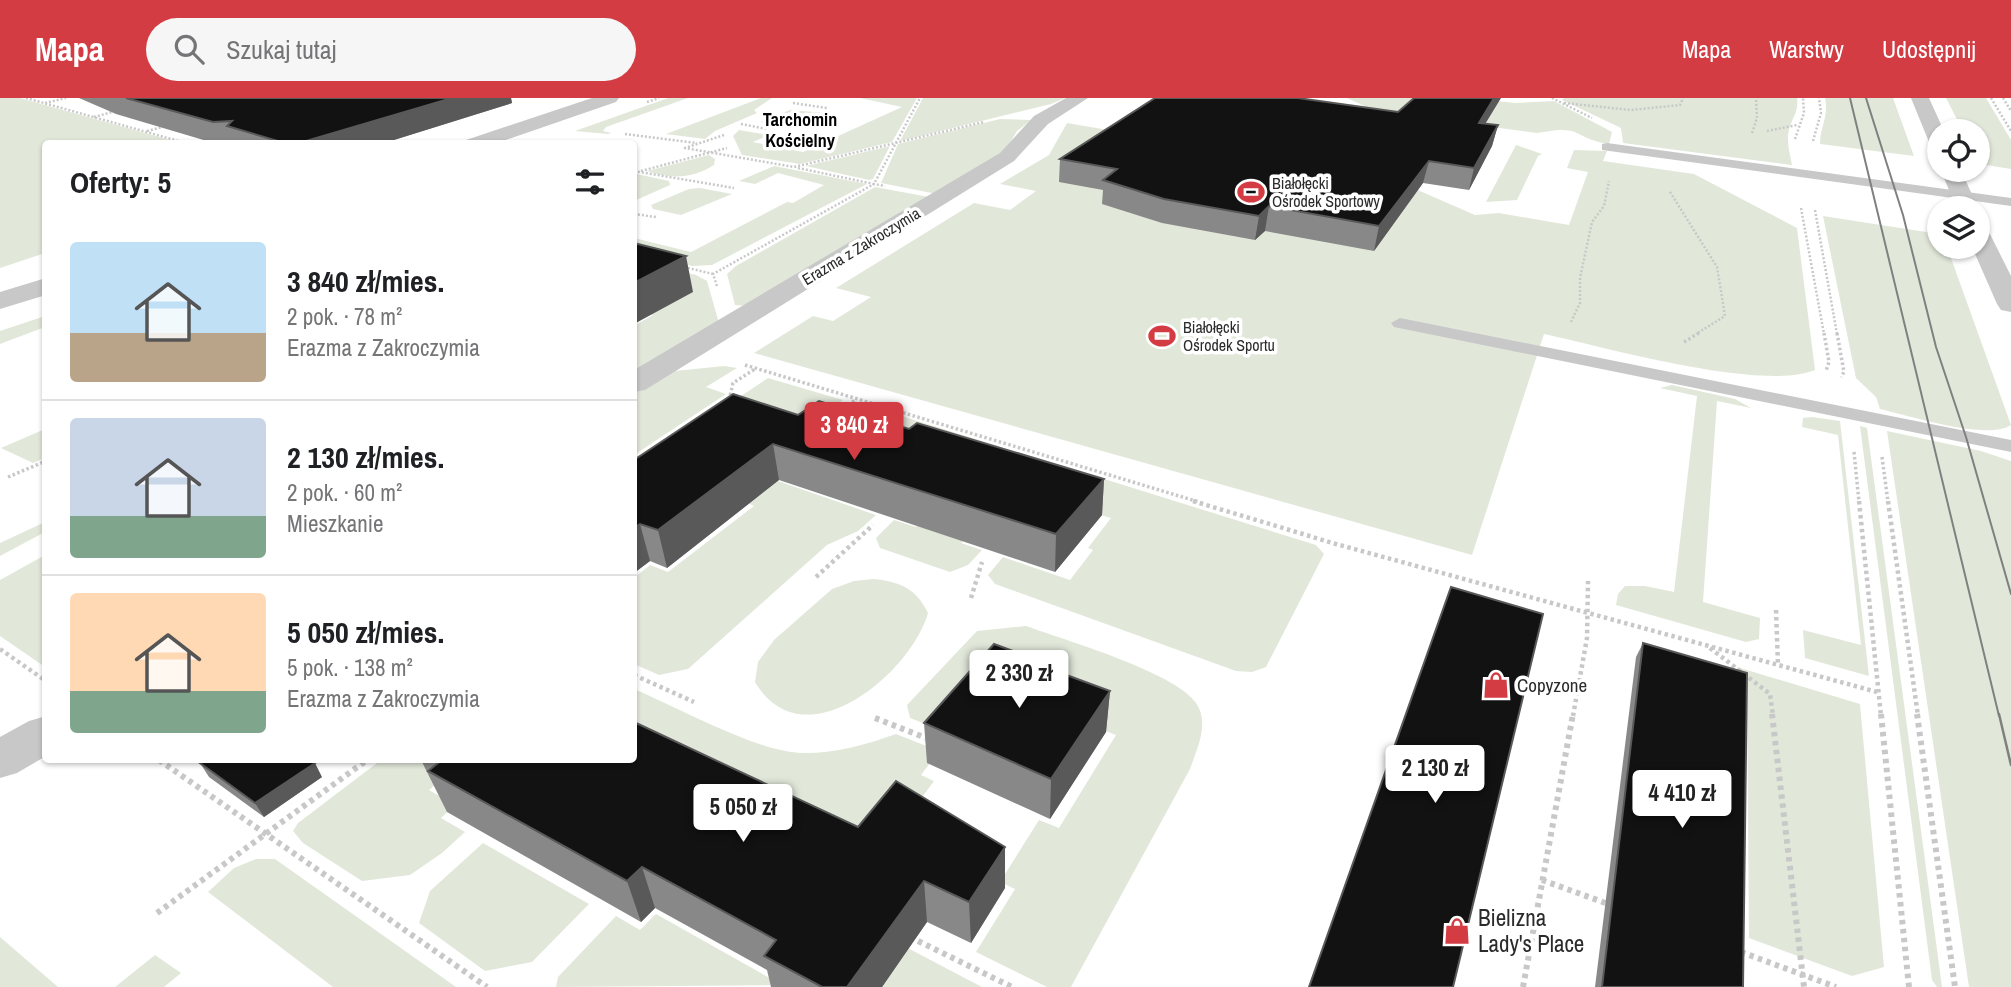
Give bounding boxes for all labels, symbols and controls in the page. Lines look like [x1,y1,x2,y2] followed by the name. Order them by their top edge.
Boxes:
[146,18,636,81] search box
[35,27,104,71] text: Mapa
[170,30,208,68] icon: search
[226,32,336,67] text: Szukaj tutaj
[1682,33,1731,65] text: Mapa
[1769,33,1844,65] text: Warstwy
[1882,33,1976,65] text: Udostępnij
[763,107,837,153] district label: Tarchomin Kościelny
[1927,119,1990,259] map controls
[1927,119,1990,182] button: locate
[70,162,171,202] text: Oferty: 5
[571,163,609,201] icon: filters
[1272,172,1380,212] place label: Białołęcki Ośrodek Sportowy
[1236,177,1266,207] sports icon: Białołęcki Ośrodek Sportowy
[1927,196,1990,259] button: layers
[798,202,925,290] street label: Erazma z Zakroczymia
[287,261,444,301] text: 3 840 zł/mies.
[126,270,210,354] icon: home
[287,301,402,332] text: 2 pok. · 78 m²
[1183,316,1275,356] place label: Białołęcki Ośrodek Sportu
[1147,321,1177,351] sports icon: Białołęcki Ośrodek Sportu
[287,332,480,363] text: Erazma z Zakroczymia
[782,402,926,462] pin: 3 840 zł
[820,409,888,440] text: 3 840 zł
[287,437,444,477] text: 2 130 zł/mies.
[126,446,210,530] icon: home
[287,477,402,508] text: 2 pok. · 60 m²
[287,508,383,539] text: Mieszkanie
[287,612,444,652] text: 5 050 zł/mies.
[126,621,210,705] icon: home
[947,650,1091,710] pin: 2 330 zł
[287,652,413,683] text: 5 pok. · 138 m²
[985,657,1053,688] text: 2 330 zł
[1481,670,1511,700] shop icon: Copyzone
[1517,672,1587,698] place label: Copyzone
[287,683,480,714] text: Erazma z Zakroczymia
[1363,746,1507,805] pin: 2 130 zł
[1401,752,1469,783] text: 2 130 zł
[1610,770,1754,830] pin: 4 410 zł
[1648,777,1716,808] text: 4 410 zł
[671,784,815,844] pin: 5 050 zł
[709,791,777,822] text: 5 050 zł
[1478,902,1584,959] place label: Bielizna Lady's Place
[1442,916,1472,946] shop icon: Bielizna Lady's Place

